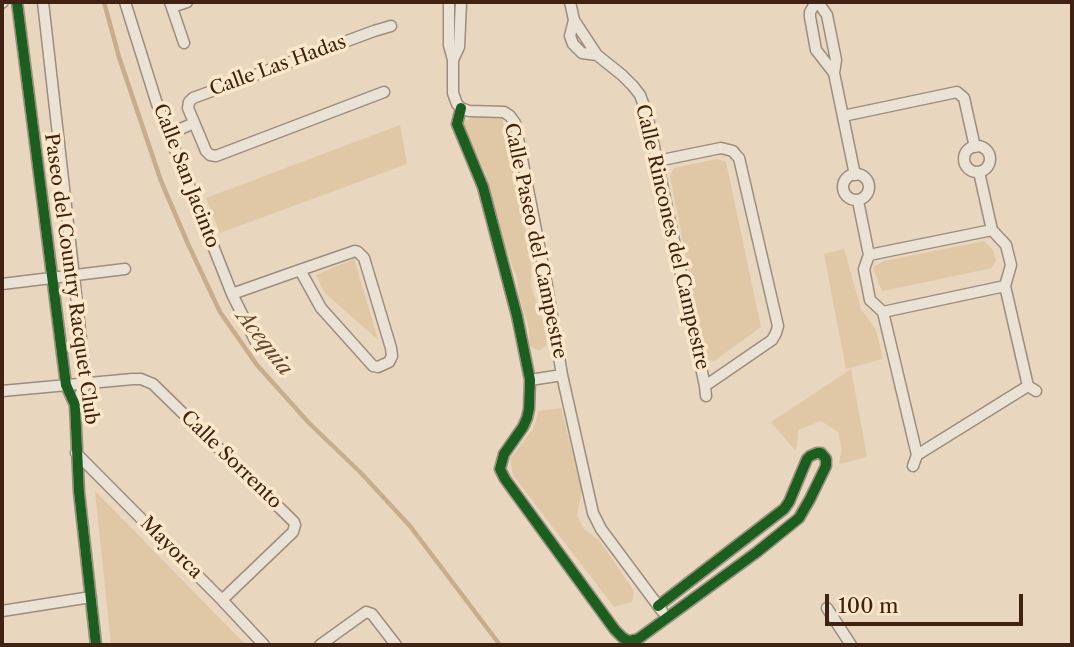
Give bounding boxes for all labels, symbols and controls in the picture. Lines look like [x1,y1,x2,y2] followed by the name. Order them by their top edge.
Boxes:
[207,31,349,101] street label: Calle Las Hadas
[148,101,224,251] street label: Calle San Jacinto
[630,102,714,372] street label: Calle Rincones del Campestre
[499,121,571,361] street label: Calle Paseo del Campestre
[39,132,103,426] street label: Paseo del Country Racquet Club
[231,305,297,381] water label: Acequia
[176,406,286,514] street label: Calle Sorrento
[135,512,207,584] street label: Mayorca
[829,580,1027,624] scale bar
[838,593,899,618] text: 100 m

